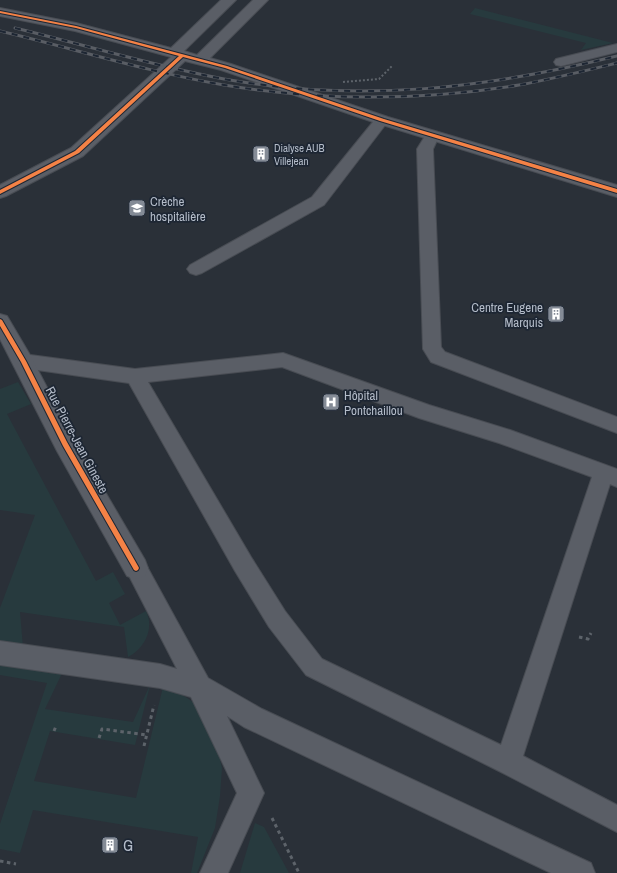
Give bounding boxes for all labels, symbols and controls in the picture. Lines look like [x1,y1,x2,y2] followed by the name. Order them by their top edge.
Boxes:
[274,141,325,168] place label: Dialyse AUB Villejean
[251,144,271,164] building icon: Dialyse AUB Villejean
[150,193,206,225] place label: Crèche hospitalière
[127,198,147,218] school or university icon: Crèche hospitalière
[471,299,543,331] place label: Centre Eugene Marquis
[546,304,566,324] building icon: Centre Eugene Marquis
[42,384,112,496] street label: Rue Pierre-Jean Gineste
[344,387,403,419] place label: Hôpital Pontchaillou
[321,392,341,412] hospital icon: Hôpital Pontchaillou
[123,834,133,856] place label: G
[100,835,120,855] building icon: G

